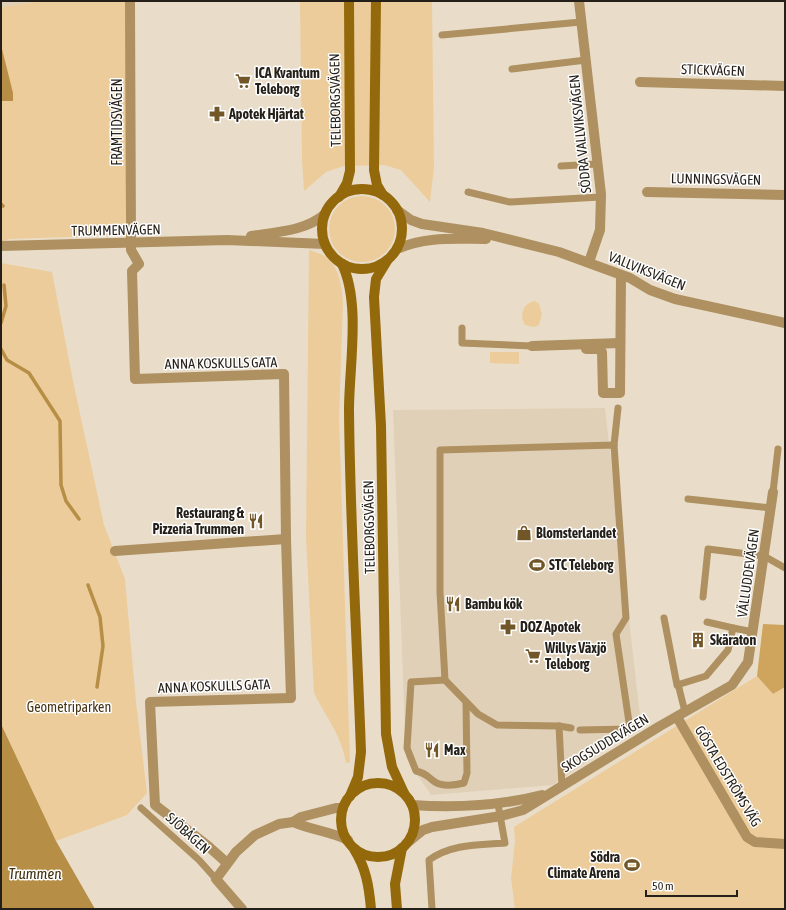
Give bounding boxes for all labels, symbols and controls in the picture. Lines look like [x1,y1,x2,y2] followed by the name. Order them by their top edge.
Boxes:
[326,53,344,147] street label: TELEBORGSVÄGEN
[681,61,745,79] street label: STICKVÄGEN
[255,65,320,97] place label: ICA Kvantum Teleborg
[234,72,252,90] supermarket icon: ICA Kvantum Teleborg
[566,74,594,194] street label: SÖDRA VALLVIKSVÄGEN
[109,78,125,166] street label: FRAMTIDSVÄGEN
[208,105,226,123] pharmacy icon: Apotek Hjärtat
[228,106,304,122] place label: Apotek Hjärtat
[671,170,761,188] street label: LUNNINGSVÄGEN
[71,221,161,239] street label: TRUMMENVÄGEN
[606,248,688,294] street label: VALLVIKSVÄGEN
[165,354,278,372] street label: ANNA KOSKULLS GATA
[360,480,378,574] street label: TELEBORGSVÄGEN
[152,505,245,537] place label: Restaurang & Pizzeria Trummen
[247,512,265,530] restaurant icon: Restaurang & Pizzeria Trummen
[515,524,533,542] shop icon: Blomsterlandet
[536,525,616,541] place label: Blomsterlandet
[734,528,762,618] street label: VÄLLUDDEVÄGEN
[528,556,546,574] sports icon: STC Teleborg
[549,557,614,573] place label: STC Teleborg
[444,595,462,613] restaurant icon: Bambu kök
[465,596,523,612] place label: Bambu kök
[499,618,517,636] pharmacy icon: DOZ Apotek
[520,619,581,635] place label: DOZ Apotek
[689,631,707,649] building icon: Skäraton
[710,632,756,648] place label: Skäraton
[544,640,607,672] place label: Willys Växjö Teleborg
[524,647,542,665] supermarket icon: Willys Växjö Teleborg
[157,676,271,696] street label: ANNA KOSKULLS GATA
[27,699,111,715] park label: Geometriparken
[559,711,651,775] street label: SKOGSUDDEVÄGEN
[692,723,764,829] street label: GÖSTA EDSTRÖMS VÄG
[423,741,441,759] restaurant icon: Max
[444,742,466,758] place label: Max
[163,808,214,857] street label: SJÖBÅGEN
[547,849,620,881] place label: Södra Climate Arena
[623,856,641,874] sports icon: Södra Climate Arena
[8,865,62,882] water label: Trummen
[646,872,737,898] scale bar
[652,879,674,893] text: 50 m

